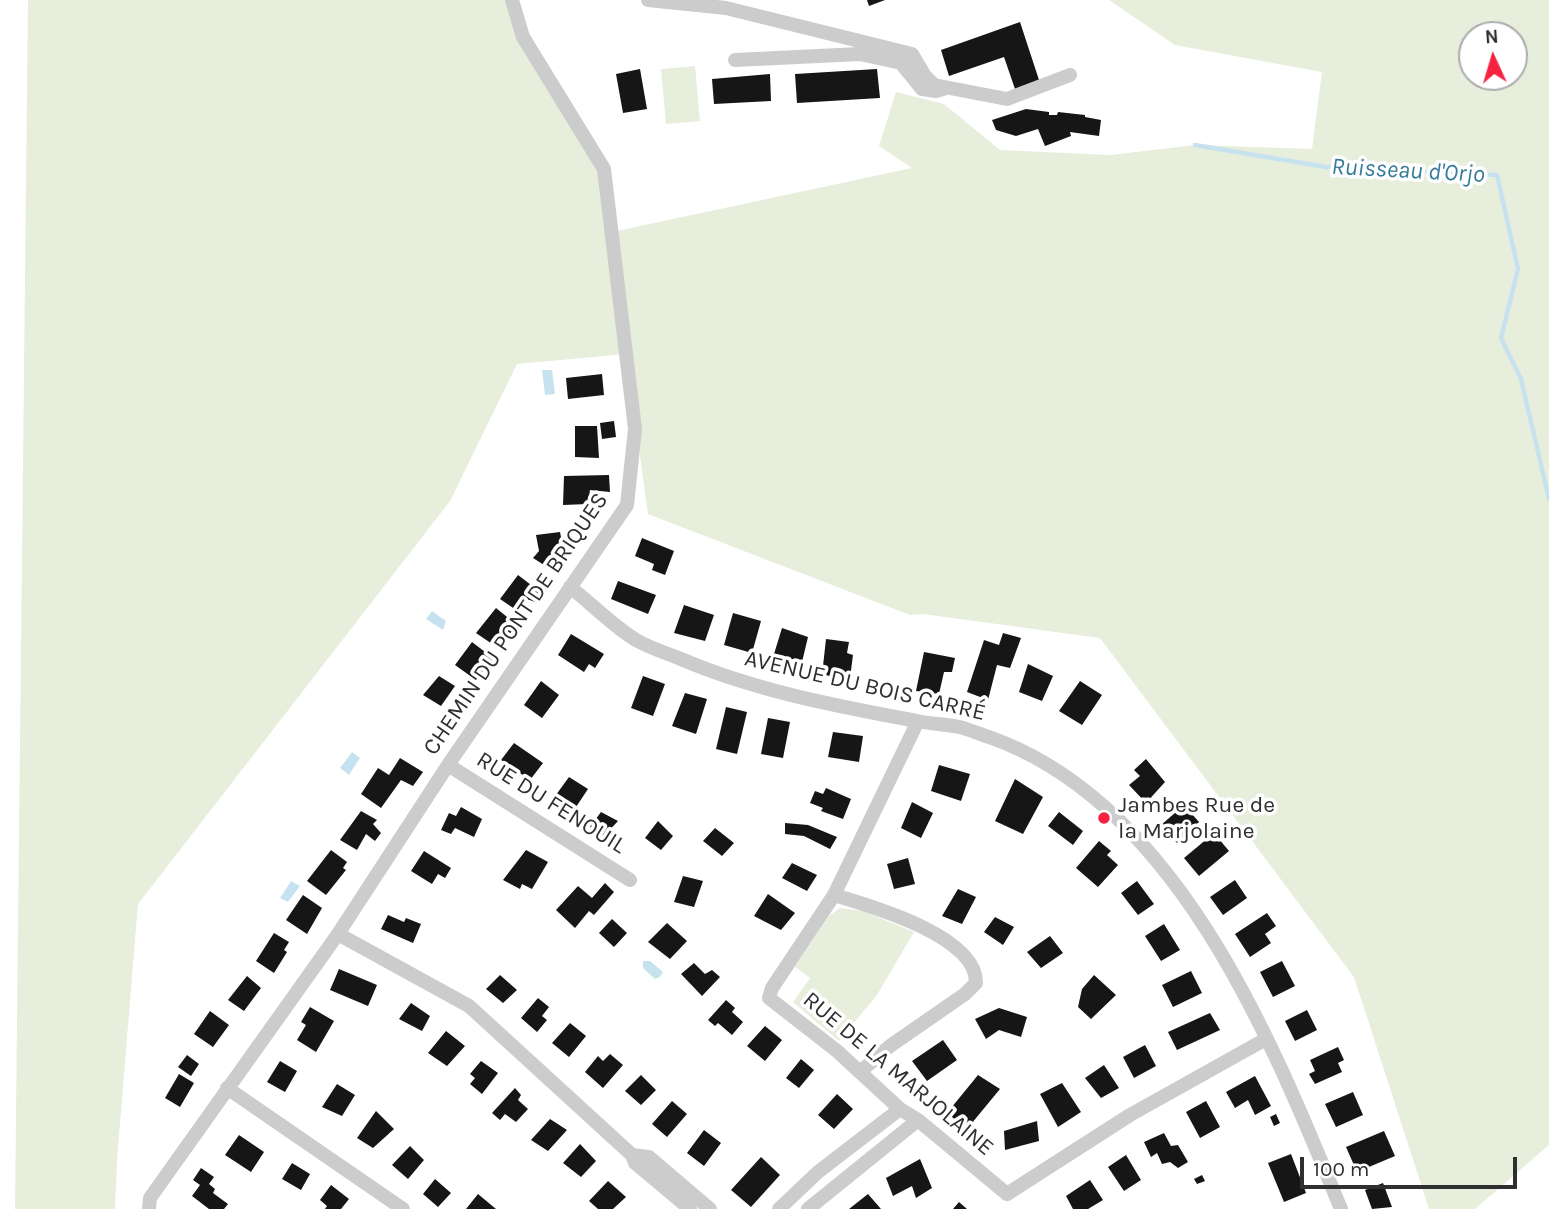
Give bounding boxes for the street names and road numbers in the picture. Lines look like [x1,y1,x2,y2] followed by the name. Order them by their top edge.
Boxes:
[418,487,614,761] street label: CHEMIN DU PONT DE BRIQUES
[742,645,988,727] street label: AVENUE DU BOIS CARRÉ
[471,746,631,860] street label: RUE DU FENOUIL
[797,986,999,1162] street label: RUE DE LA MARJOLAINE

